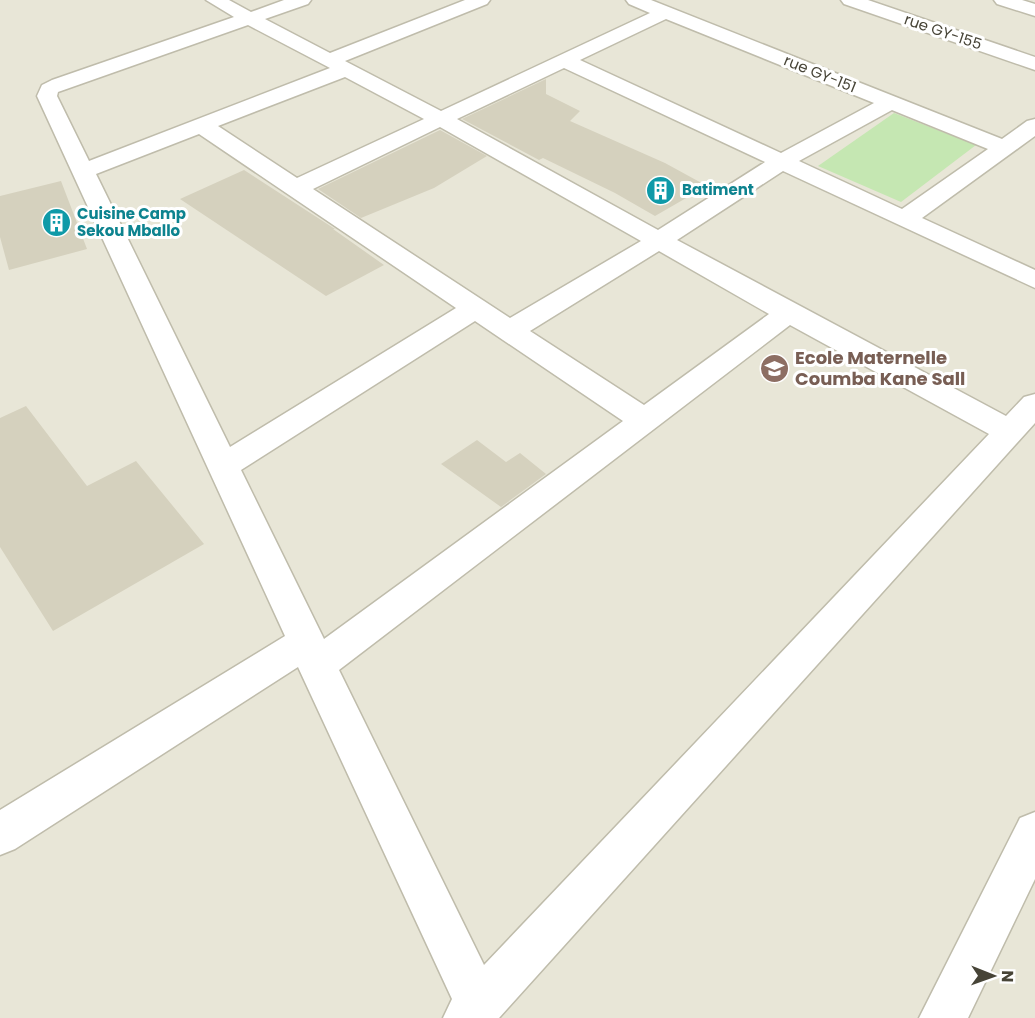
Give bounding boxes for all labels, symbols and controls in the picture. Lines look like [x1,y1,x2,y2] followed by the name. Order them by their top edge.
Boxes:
[902,8,985,55] street label: rue GY-155
[781,50,859,98] street label: rue GY-151
[645,174,677,206] building icon: Batiment
[682,179,754,200] place label: Batiment
[77,203,186,241] place label: Cuisine Camp Sekou Mballo
[40,207,72,239] building icon: Cuisine Camp Sekou Mballo
[795,345,965,391] place label: Ecole Maternelle Coumba Kane Sall
[758,352,790,384] school or university icon: Ecole Maternelle Coumba Kane Sall
[963,946,1023,1006] north arrow
[996,970,1019,982] text: N

